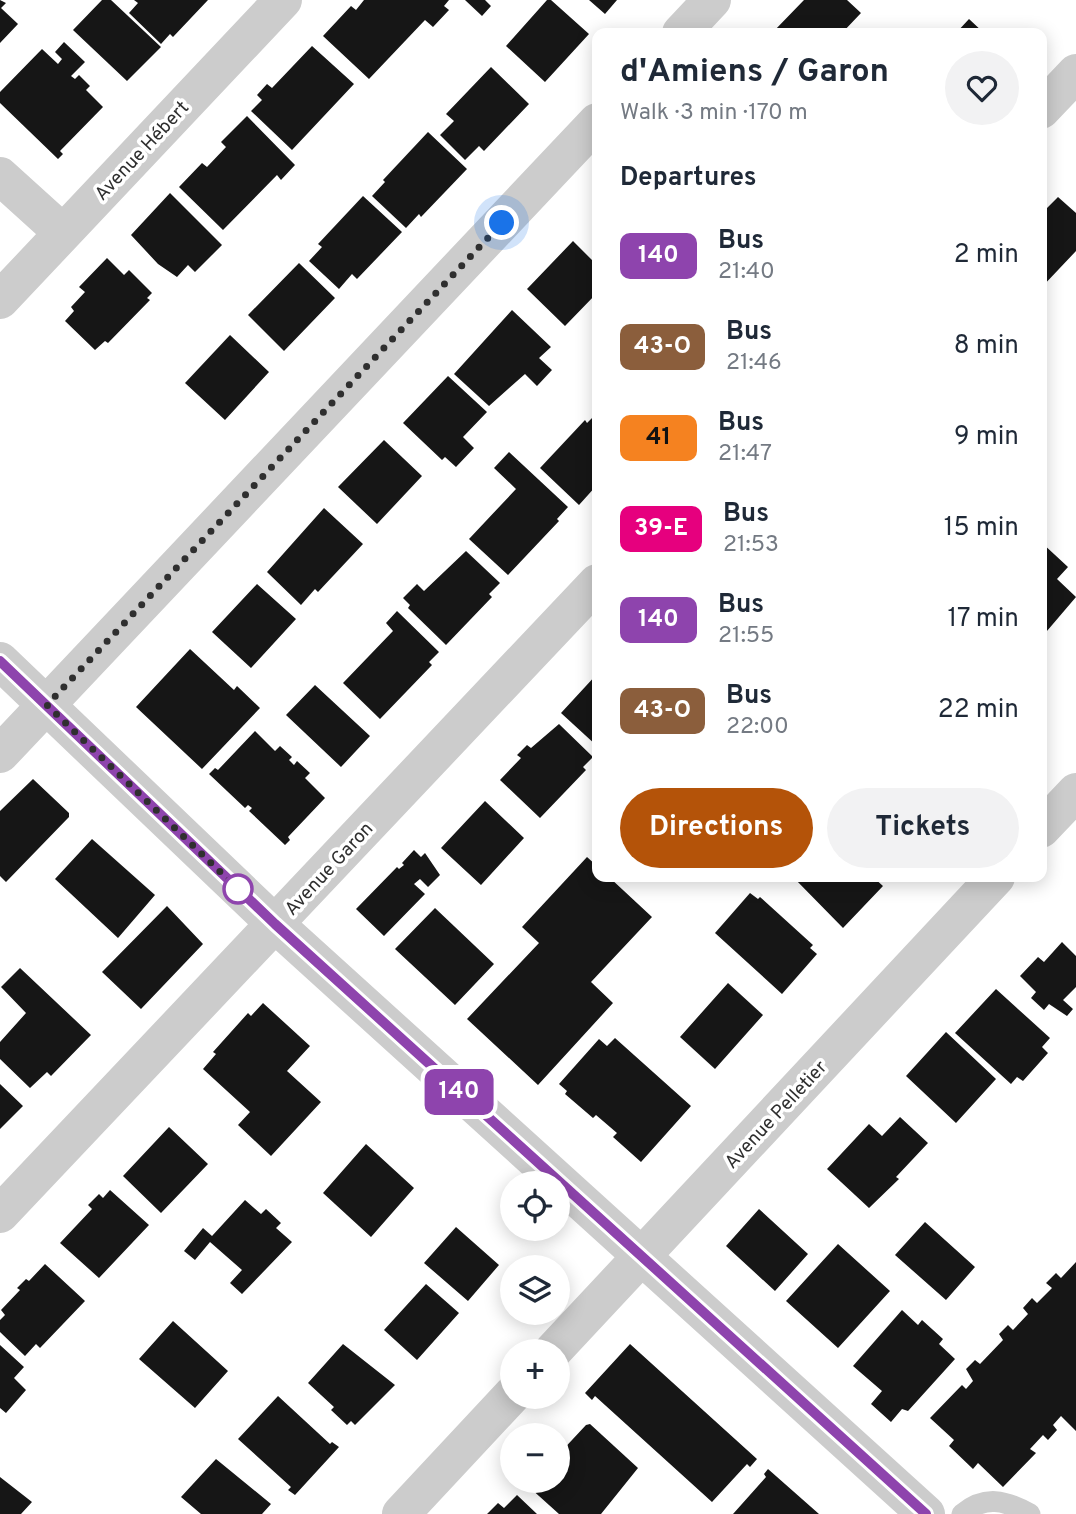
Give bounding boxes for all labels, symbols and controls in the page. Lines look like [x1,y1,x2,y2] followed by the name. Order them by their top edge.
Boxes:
[945,51,1019,125] button: heart
[620,52,889,94] text: d'Amiens / Garon
[90,96,195,206] street label: Avenue Hébert
[620,99,808,128] text: Walk · 3 min · 170 m
[620,162,757,195] text: Departures
[484,205,519,240] your location
[718,225,764,258] text: Bus
[954,239,1019,272] text: 2 min
[638,241,679,271] text: 140
[718,258,775,287] text: 21:40
[726,316,772,349] text: Bus
[954,330,1019,363] text: 8 min
[634,332,691,362] text: 43-O
[726,349,782,378] text: 21:46
[718,407,764,440] text: Bus
[954,421,1019,454] text: 9 min
[646,423,671,453] text: 41
[718,440,772,469] text: 21:47
[723,498,769,531] text: Bus
[944,512,1019,545] text: 15 min
[634,514,688,544] text: 39-E
[723,531,779,560] text: 21:53
[718,589,764,622] text: Bus
[947,603,1019,636] text: 17 min
[638,605,679,635] text: 140
[718,622,774,651] text: 21:55
[726,680,772,713] text: Bus
[938,694,1019,727] text: 22 min
[634,696,691,726] text: 43-O
[726,713,789,742] text: 22:00
[620,788,813,868] button: Directions
[827,788,1019,868] button: Tickets
[280,818,379,921] street label: Avenue Garon
[223,874,253,904] unlabelled marker
[720,1056,833,1175] street label: Avenue Pelletier
[419,1069,499,1115] line badge: 140
[439,1077,479,1107] text: 140
[500,1171,570,1493] map controls
[500,1171,570,1241] button: locate
[500,1255,570,1325] button: layers
[500,1339,570,1409] button: +
[500,1423,570,1493] button: −

